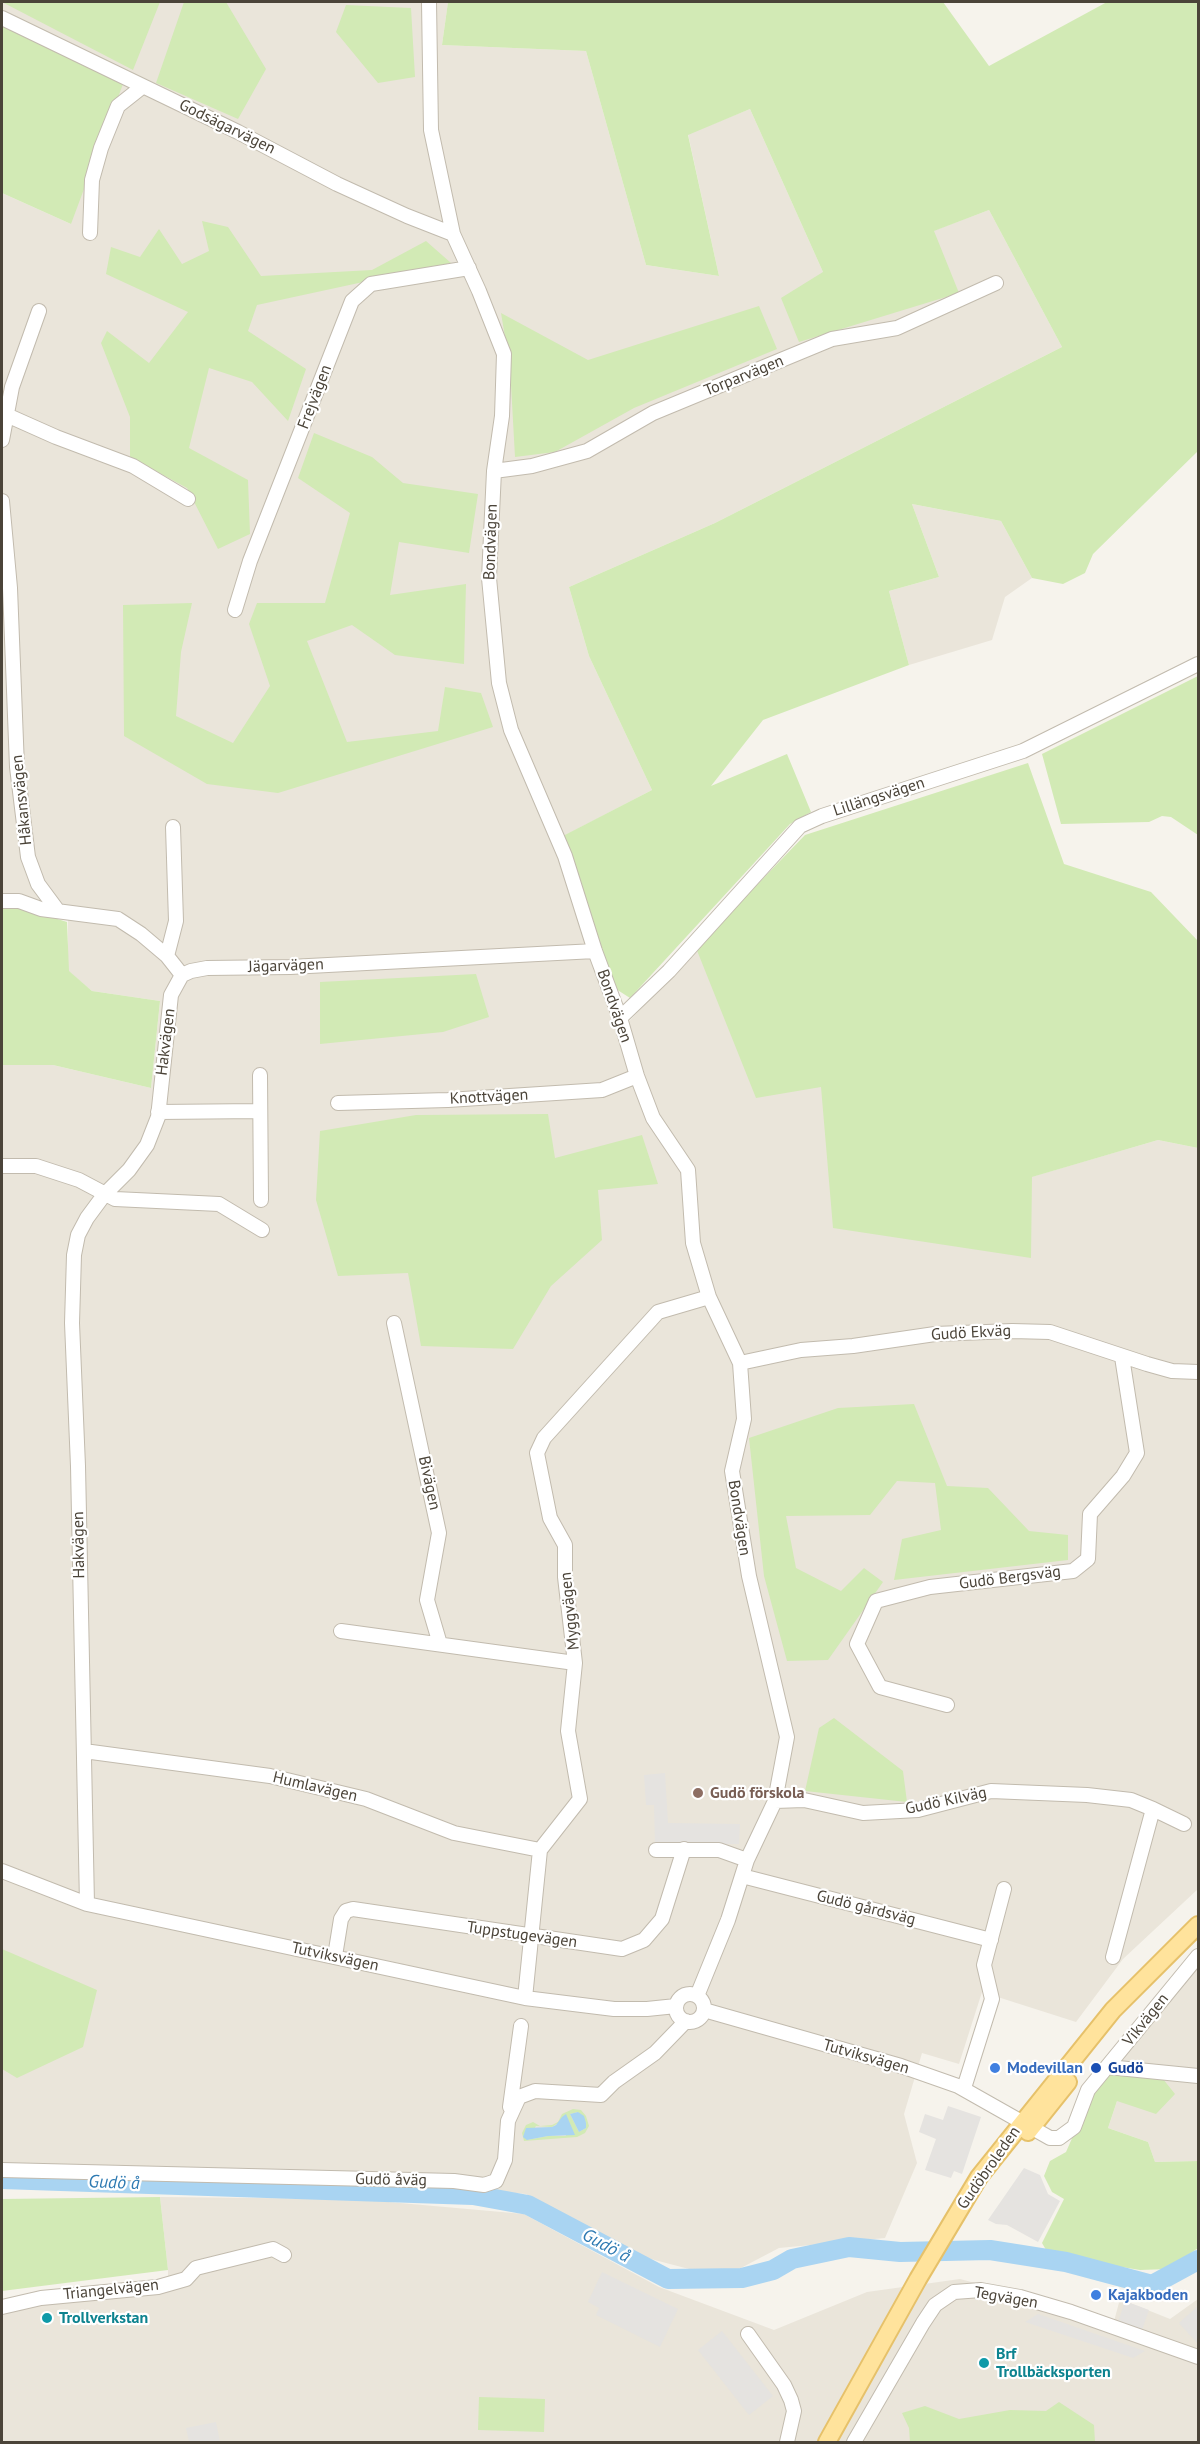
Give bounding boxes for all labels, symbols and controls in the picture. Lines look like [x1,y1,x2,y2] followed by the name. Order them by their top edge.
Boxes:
[176,95,278,159] street label: Godsägarvägen
[701,351,787,401] street label: Torparvägen
[294,362,336,432] street label: Frejvägen
[480,503,502,581] street label: Bondvägen
[8,754,36,846] street label: Håkansvägen
[831,773,927,821] street label: Lillängsvägen
[248,955,324,977] street label: Jägarvägen
[592,967,636,1045] street label: Bondvägen
[152,1007,180,1077] street label: Hakvägen
[449,1085,529,1109] street label: Knottvägen
[930,1321,1012,1345] street label: Gudö Ekväg
[414,1454,444,1512] street label: Bivägen
[724,1479,754,1557] street label: Bondvägen
[69,1511,89,1579] street label: Hakvägen
[958,1562,1062,1594] street label: Gudö Bergsväg
[556,1571,584,1651] street label: Myggvägen
[271,1768,359,1806] street label: Humlavägen
[710,1783,805,1803] place label: Gudö förskola
[903,1783,989,1819] street label: Gudö Kilväg
[691,1786,705,1800] marker: Gudö förskola
[814,1886,918,1930] street label: Gudö gårdsväg
[466,1918,578,1952] street label: Tuppstugevägen
[290,1938,380,1976] street label: Tutviksvägen
[1119,1990,1173,2050] street label: Vikvägen
[821,2036,911,2078] street label: Tutviksvägen
[1007,2058,1083,2078] place label: Modevillan
[1108,2058,1144,2078] place label: Gudö
[988,2061,1002,2075] marker: Modevillan
[1089,2061,1103,2075] marker: Gudö
[953,2123,1025,2213] street label: Gudöbroleden
[355,2170,427,2190] street label: Gudö åväg
[88,2171,140,2195] water label: Gudö å
[578,2224,634,2268] water label: Gudö å
[62,2275,160,2305] street label: Triangelvägen
[973,2283,1039,2313] street label: Tegvägen
[1108,2285,1188,2305] place label: Kajakboden
[1089,2288,1103,2302] marker: Kajakboden
[59,2308,148,2328] place label: Trollverkstan
[40,2311,54,2325] marker: Trollverkstan
[996,2344,1111,2382] place label: Brf Trollbäcksporten
[977,2356,991,2370] marker: Brf Trollbäcksporten

